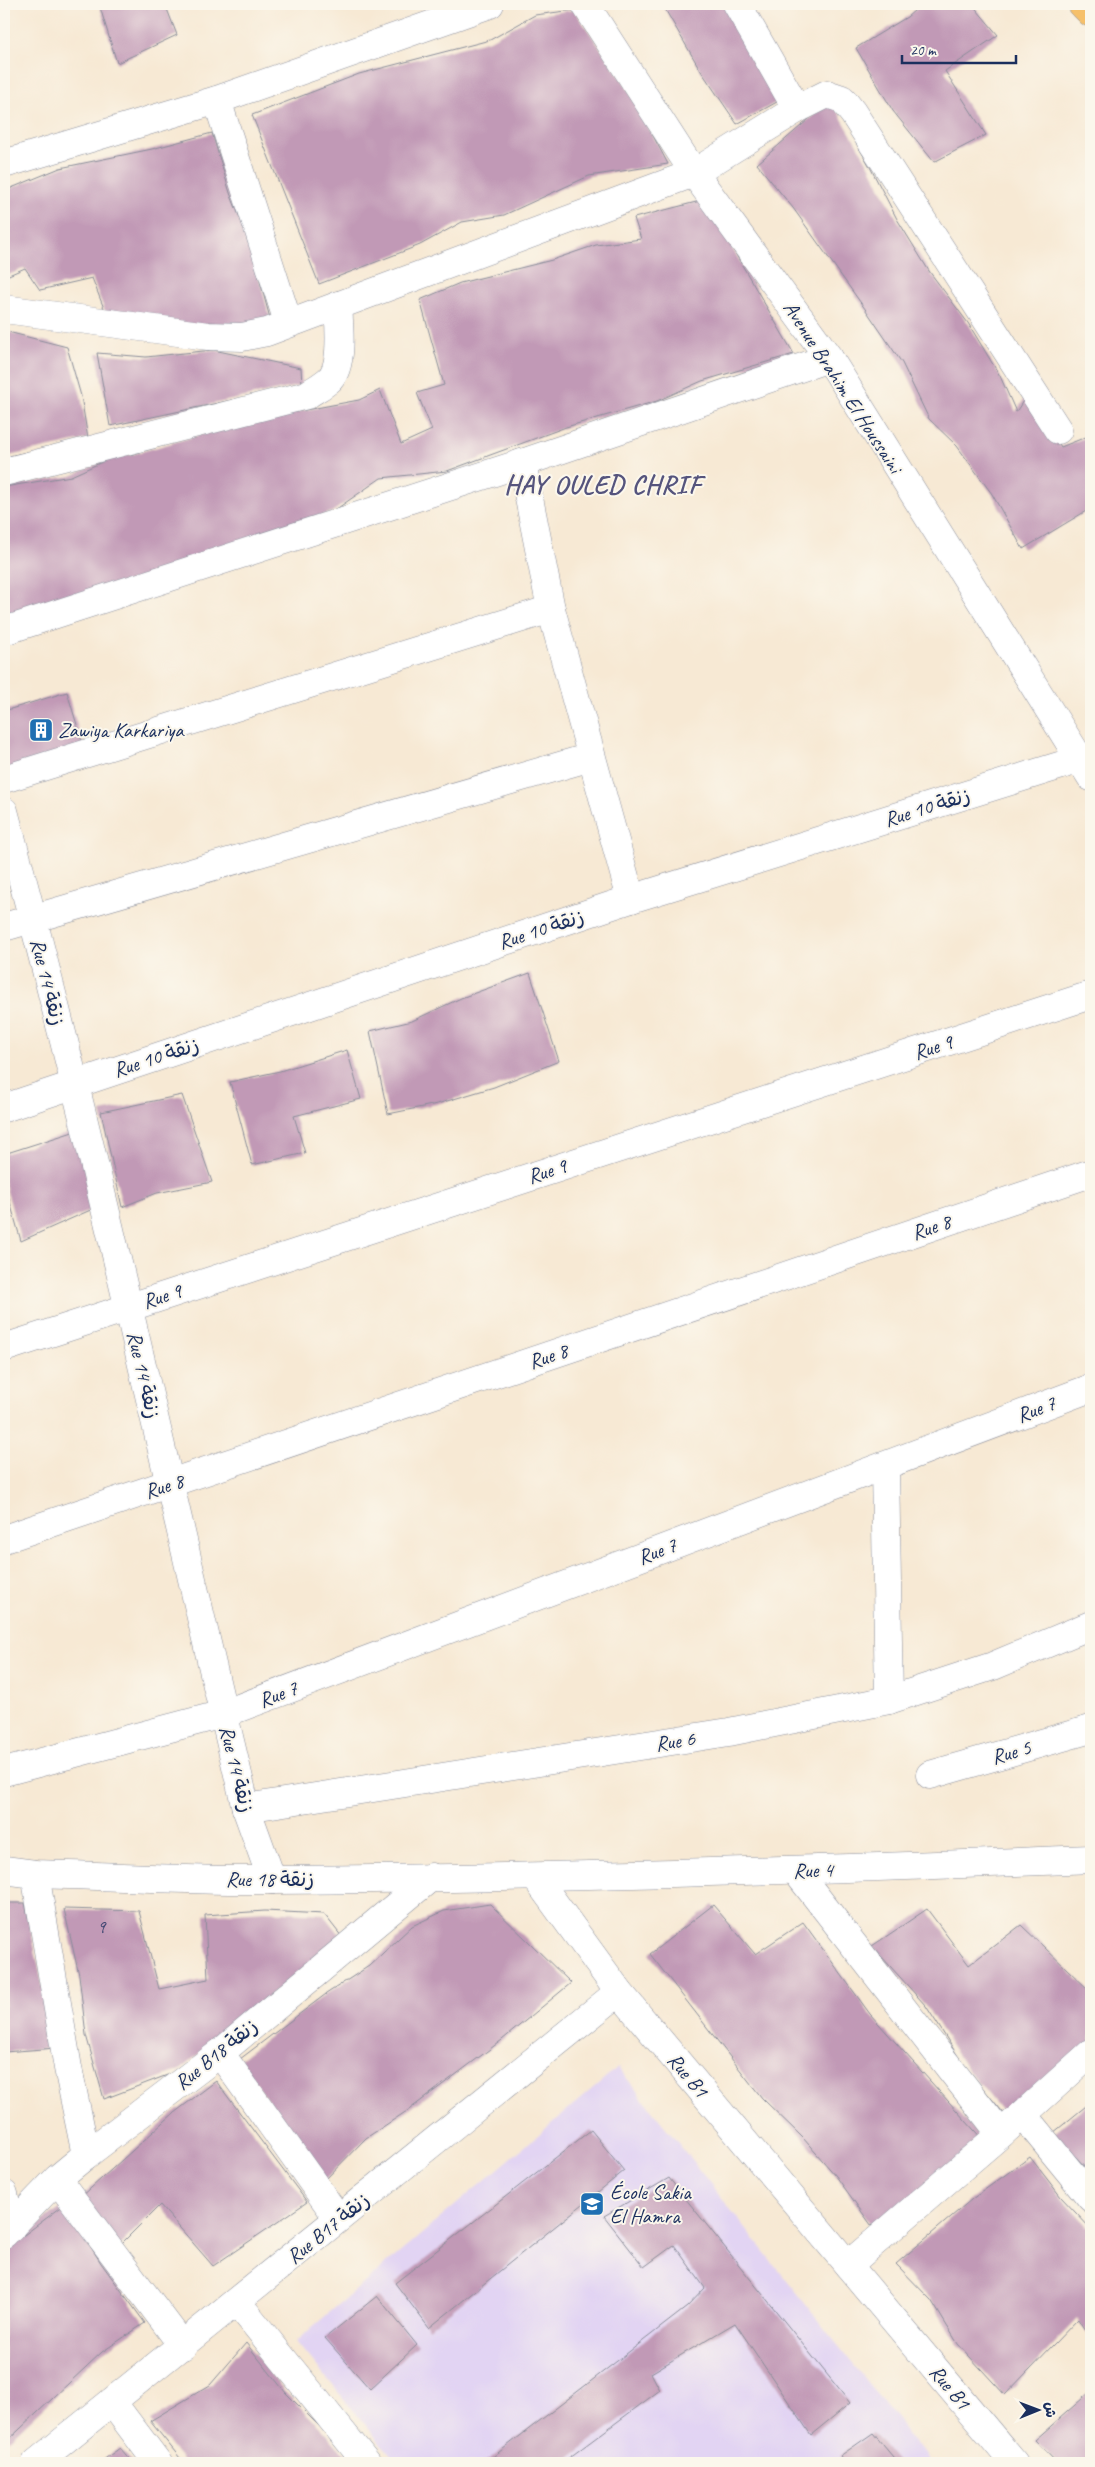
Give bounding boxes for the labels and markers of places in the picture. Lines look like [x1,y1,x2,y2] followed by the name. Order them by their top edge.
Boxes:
[28,717,54,743] building icon: Zawiya Karkariya
[58,717,185,743] place label: Zawiya Karkariya
[610,2179,692,2229] place label: École Sakia El Hamra
[579,2191,605,2217] school or university icon: École Sakia El Hamra

